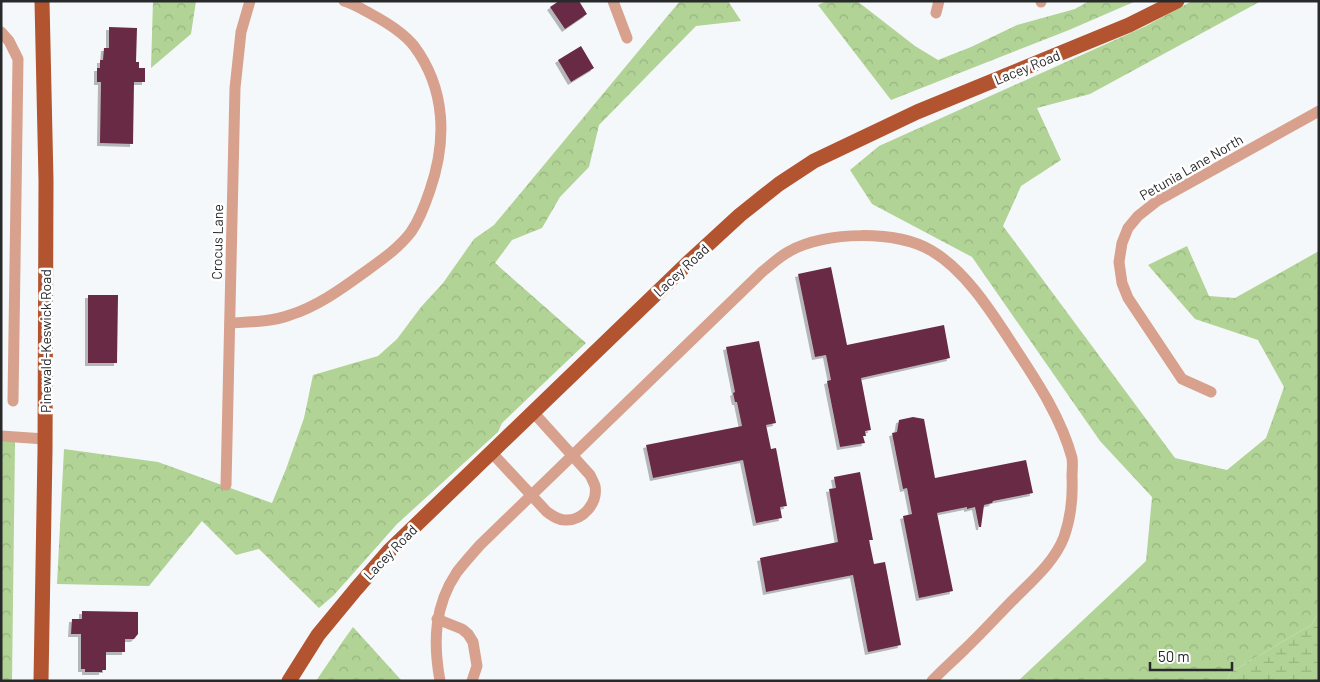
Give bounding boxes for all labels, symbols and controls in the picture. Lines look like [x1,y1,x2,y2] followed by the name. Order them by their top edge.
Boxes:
[991,46,1063,88] street label: Lacey Road
[1136,130,1246,204] street label: Petunia Lane North
[208,204,226,280] street label: Crocus Lane
[650,240,712,300] street label: Lacey Road
[37,269,54,413] street label: Pinewald-Keswick Road
[360,521,420,583] street label: Lacey Road
[1150,640,1232,672] scale bar
[1158,647,1190,665] text: 50 m

